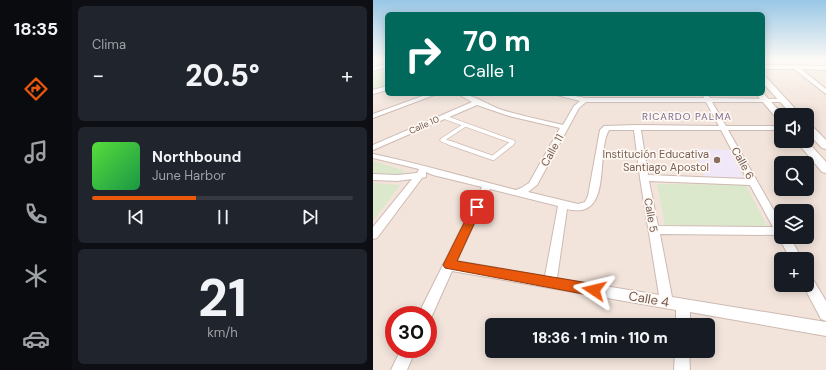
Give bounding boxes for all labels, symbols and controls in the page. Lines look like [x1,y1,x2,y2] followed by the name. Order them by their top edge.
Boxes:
[14,17,58,41] text: 18:35
[463,23,531,60] text: 70 m
[397,28,449,80] icon: right
[92,36,126,53] text: Clima
[185,56,260,95] text: 20.5°
[463,59,514,83] text: Calle 1
[92,61,104,90] text: −
[341,61,353,90] text: +
[22,75,50,103] icon: directions
[774,108,814,292] map controls
[774,108,814,148] button: sound
[642,110,732,123] district label: RICARDO PALMA
[407,113,441,137] street label: Calle 10
[537,131,567,169] street label: Calle 11
[22,138,50,166] icon: music
[728,144,758,182] street label: Calle 6
[152,147,241,167] text: Northbound
[603,147,709,174] place label: Institución Educativa Santiago Apostol
[712,155,722,165] marker: Institución Educativa Santiago Apostol
[774,156,814,196] button: search
[152,167,226,184] text: June Harbor
[460,190,494,224] pin
[466,196,488,218] icon: arrive
[641,197,661,234] street label: Calle 5
[22,200,50,228] icon: phone
[774,204,814,244] button: layers
[125,206,147,228] icon: previous
[212,206,234,228] icon: pause
[299,206,321,228] icon: next
[774,252,814,292] button: +
[22,262,50,290] icon: climate
[198,264,247,332] text: 21
[573,269,615,311] position arrow
[627,287,671,311] street label: Calle 4
[385,306,437,358] speed limit sign: 30
[207,324,238,341] text: km/h
[22,325,50,353] icon: car
[532,328,668,348] text: 18:36 · 1 min · 110 m

